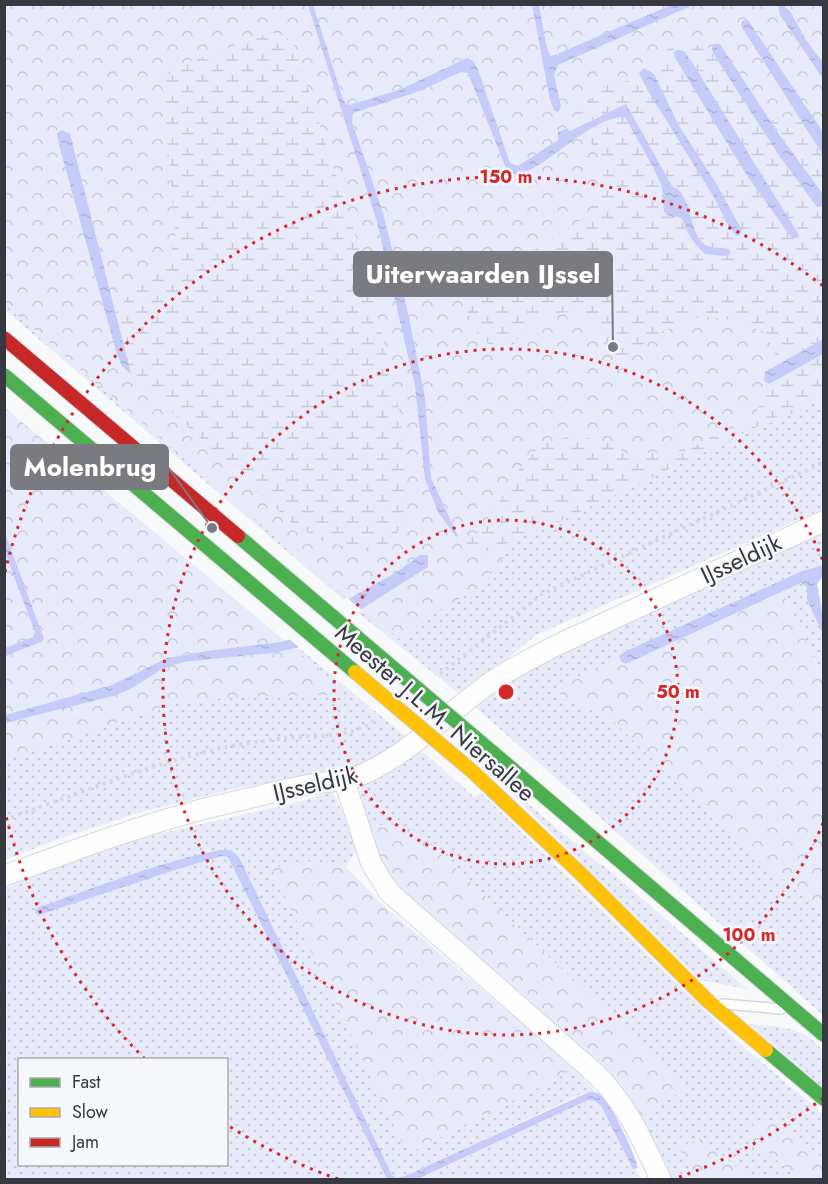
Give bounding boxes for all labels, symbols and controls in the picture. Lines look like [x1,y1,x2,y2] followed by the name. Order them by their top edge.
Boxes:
[480,164,532,190] text: 150 m
[354,252,612,296] callout: Uiterwaarden IJssel
[366,255,600,293] text: Uiterwaarden IJssel
[11,445,168,489] callout: Molenbrug
[24,448,156,486] text: Molenbrug
[695,524,787,592] street label: IJsseldijk
[328,616,543,810] street label: Meester J.L.M. Niersallee
[656,679,700,705] text: 50 m
[496,682,516,702] centre of rings
[269,757,361,810] street label: IJsseldijk
[722,922,776,948] text: 100 m
[18,1058,228,1166] legend
[72,1069,101,1095] text: Fast
[72,1099,109,1125] text: Slow
[70,1129,99,1155] text: Jam

